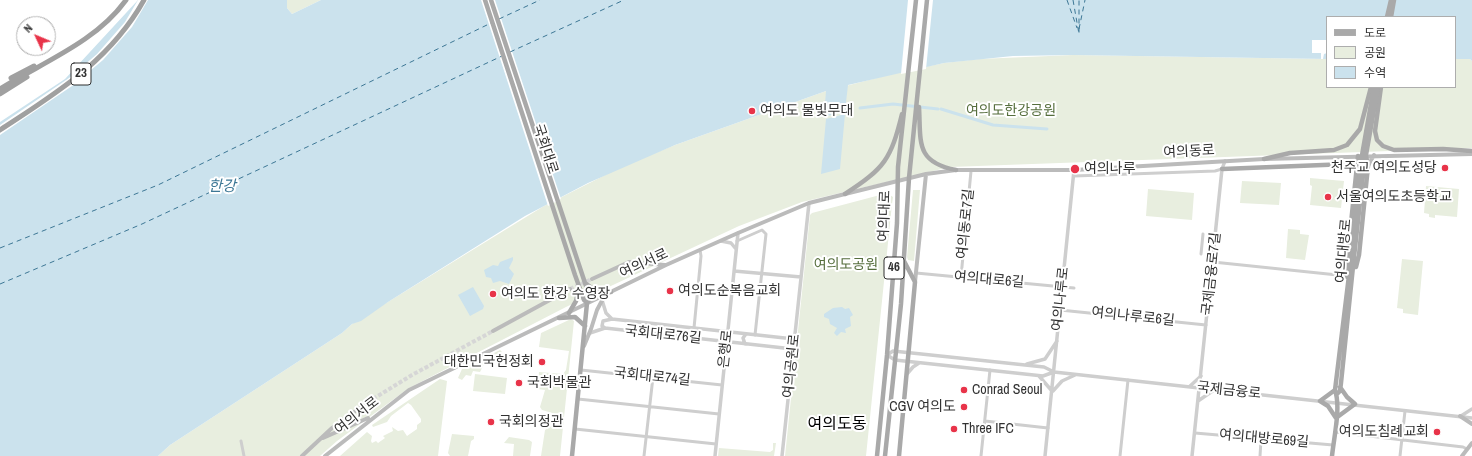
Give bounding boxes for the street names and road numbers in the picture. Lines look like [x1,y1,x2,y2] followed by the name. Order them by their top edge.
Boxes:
[71,63,91,85] road number: 23
[529,122,561,176] street label: 국회대로
[1163,142,1215,162] street label: 여의동로
[954,188,978,260] street label: 여의동로7길
[876,190,894,242] street label: 여의대로
[1333,218,1355,284] street label: 여의대방로
[1199,232,1225,316] street label: 국제금융로7길
[617,246,671,282] street label: 여의서로
[884,257,904,279] road number: 46
[1049,266,1073,332] street label: 여의나루로
[953,269,1025,291] street label: 여의대로6길
[1091,304,1175,330] street label: 여의나루로6길
[624,323,702,347] street label: 국회대로76길
[716,329,736,369] street label: 은행로
[780,333,804,399] street label: 여의공원로
[613,365,691,389] street label: 국회대로74길
[1196,379,1262,403] street label: 국제금융로
[332,394,382,438] street label: 여의서로
[1218,427,1310,451] street label: 여의대방로69길

